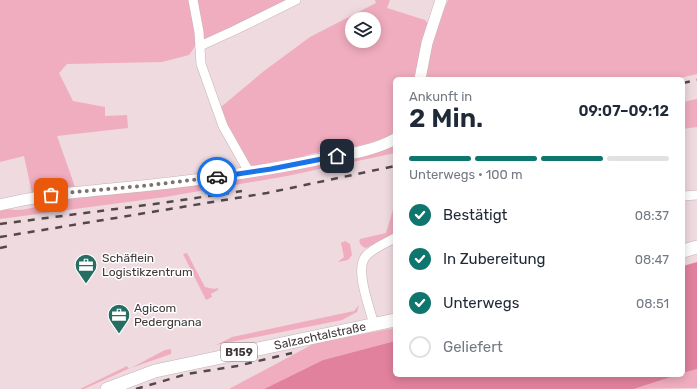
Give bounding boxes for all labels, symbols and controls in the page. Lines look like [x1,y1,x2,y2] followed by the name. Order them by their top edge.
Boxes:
[345,12,381,48] map controls
[345,12,381,48] button: layers
[409,89,472,104] text: Ankunft in
[578,102,669,120] text: 09:07–09:12
[409,103,483,134] text: 2 Min.
[320,139,354,173] pin
[326,145,348,167] icon: home
[197,157,237,197] courier
[206,166,228,188] icon: car
[409,167,523,182] text: Unterwegs · 100 m
[34,178,68,212] pin
[40,184,62,206] icon: bag
[409,204,431,226] icon: check
[443,206,507,224] text: Bestätigt
[635,208,669,223] text: 08:37
[409,248,431,270] icon: check
[443,250,546,268] text: In Zubereitung
[102,251,193,279] place label: Schäflein Logistikzentrum
[73,252,99,285] office icon: Schäflein Logistikzentrum
[635,252,669,267] text: 08:47
[409,292,431,314] icon: check
[443,294,519,312] text: Unterwegs
[636,296,669,311] text: 08:51
[134,301,202,329] place label: Agicom Pedergnana
[106,302,132,335] office icon: Agicom Pedergnana
[273,319,367,353] street label: Salzachtalstraße
[443,338,503,356] text: Geliefert
[221,343,257,361] road number: B159

